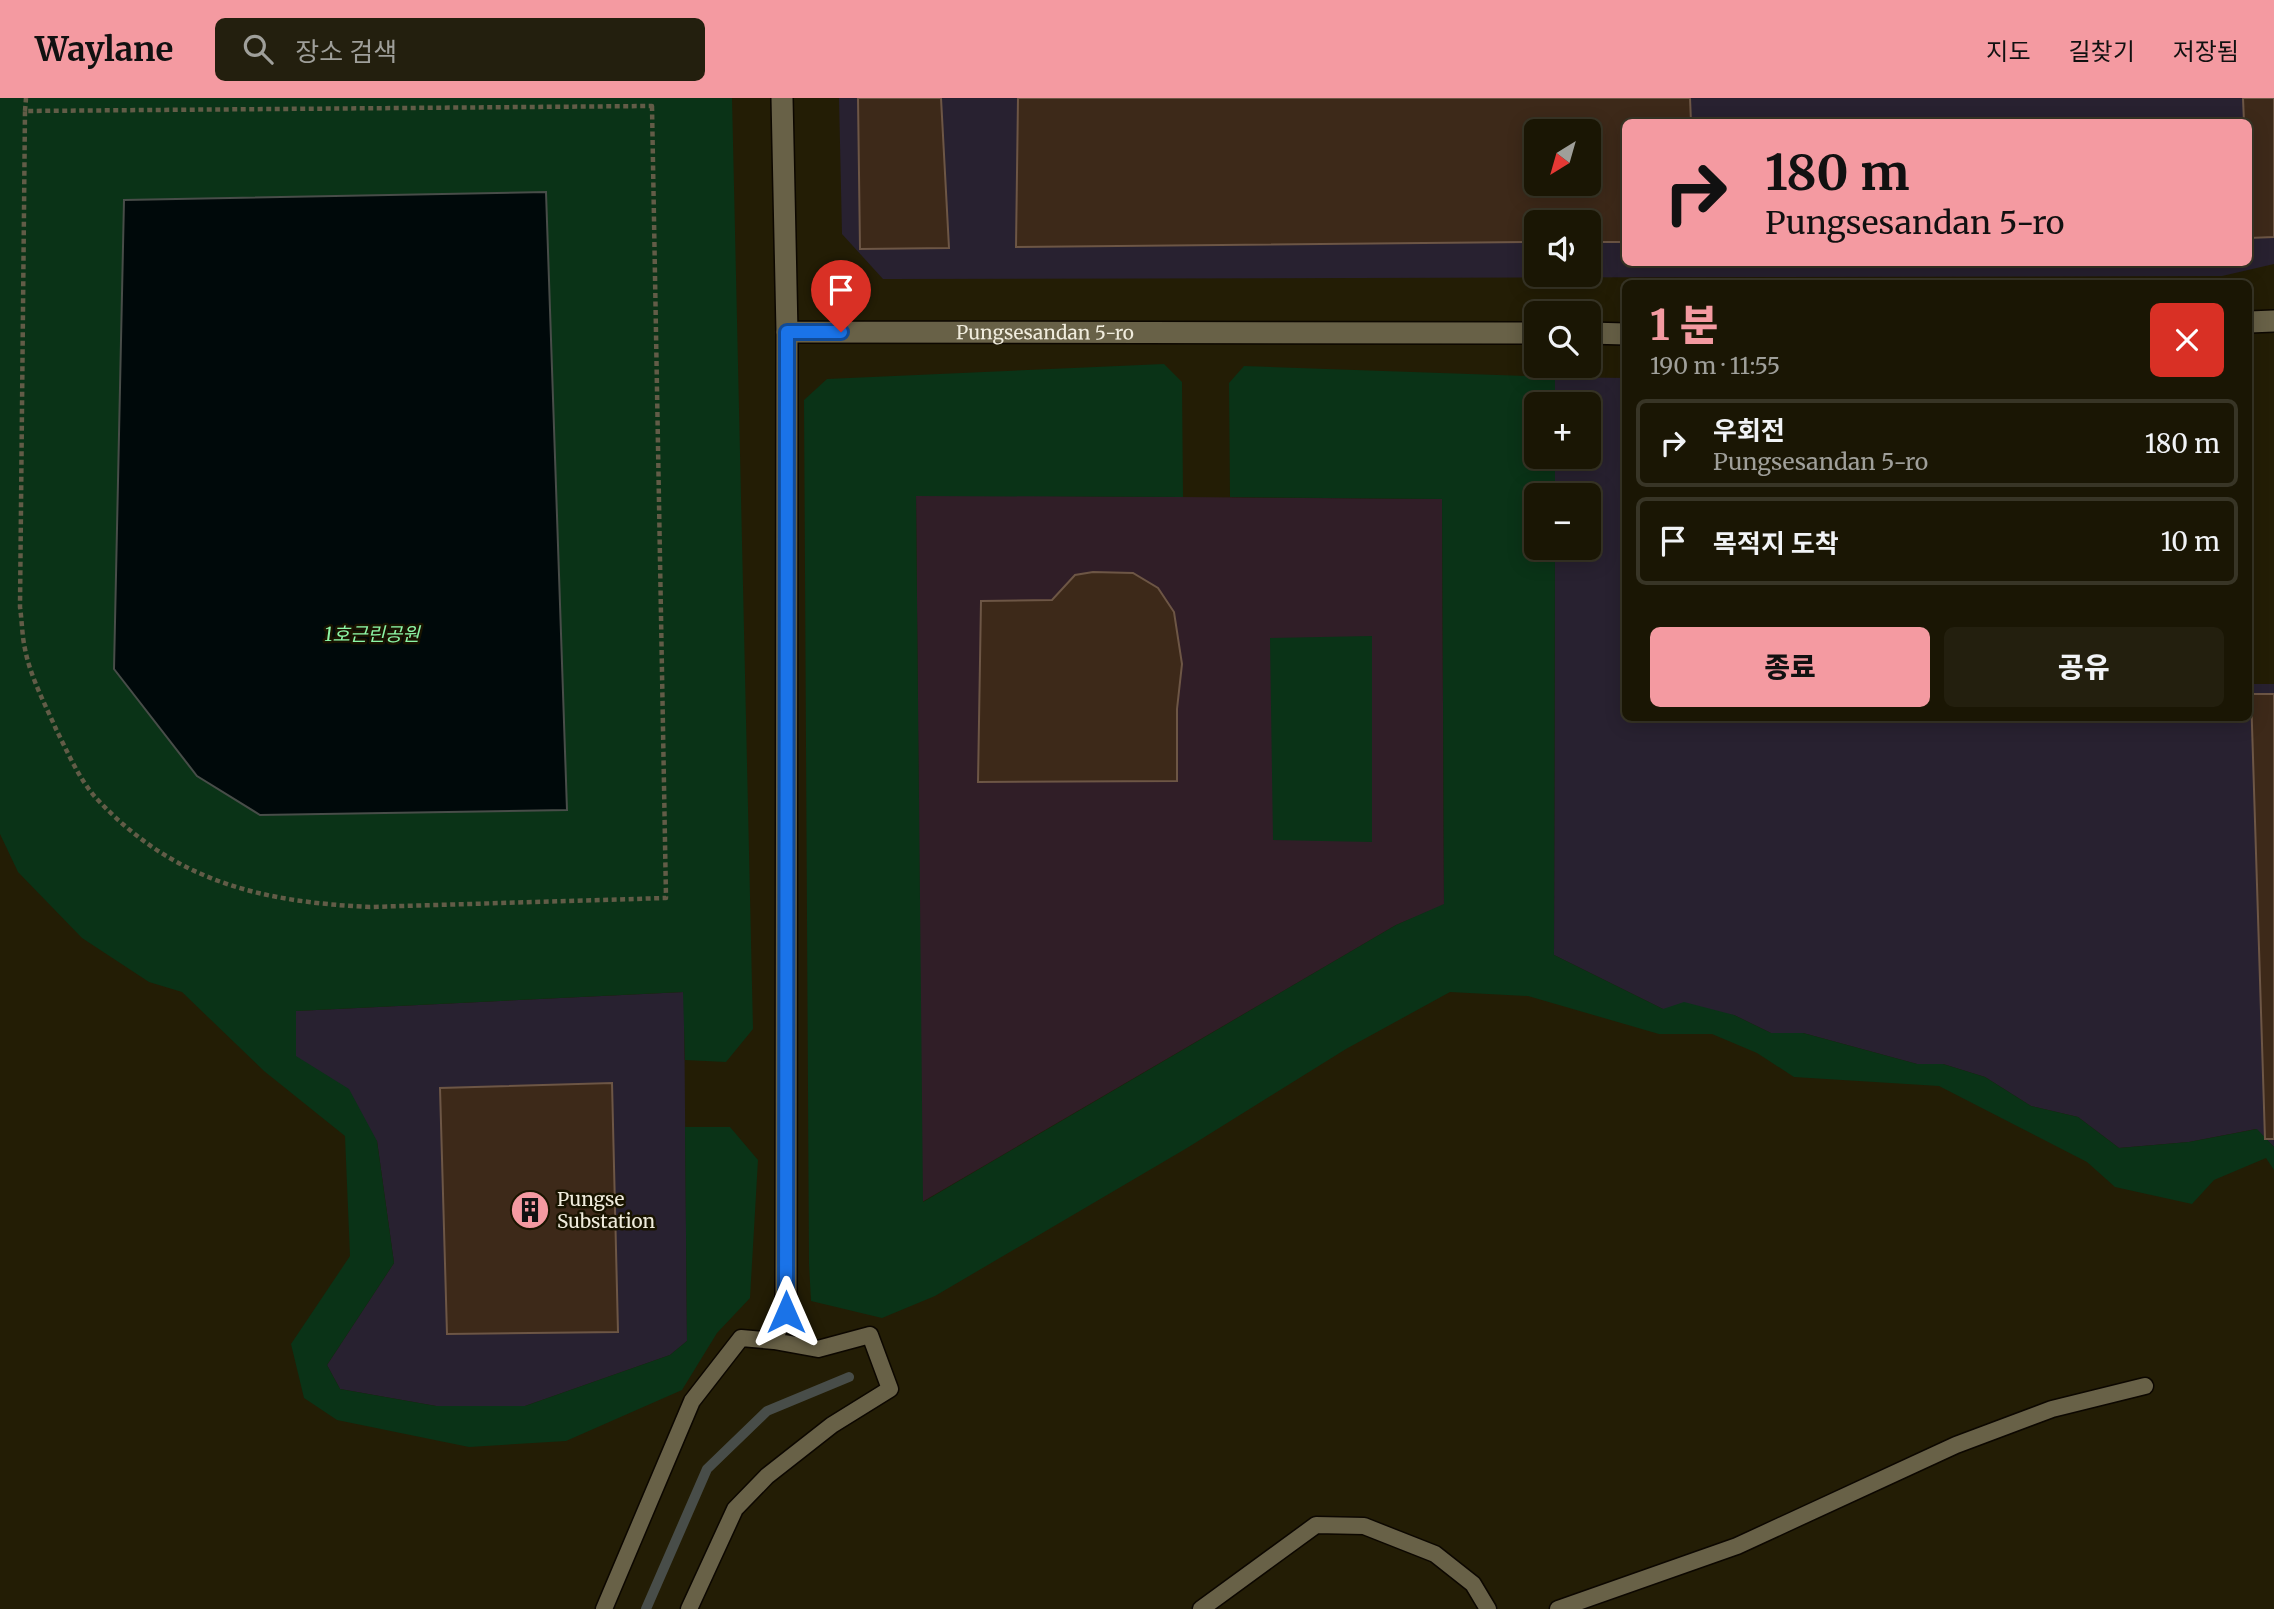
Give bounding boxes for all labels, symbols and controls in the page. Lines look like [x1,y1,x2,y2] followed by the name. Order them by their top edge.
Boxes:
[215,18,705,81] search box
[35,29,173,70] text: Waylane
[239,30,277,68] icon: search
[295,35,397,68] text: 장소 검색
[1986,36,2031,67] text: 지도
[2069,36,2135,67] text: 길찾기
[2173,36,2239,67] text: 저장됨
[1524,119,1601,196] north arrow
[1524,119,1601,560] map controls
[1765,142,1910,203] text: 180 m
[1650,147,1741,238] icon: right
[1765,203,2064,243] text: Pungsesandan 5-ro
[1524,210,1601,287] button: sound
[811,260,871,332] pin
[822,271,860,309] icon: arrive
[1650,299,1718,351] text: 1 분
[1524,301,1601,378] button: search
[2150,303,2224,377] button: close
[956,320,1134,344] street label: Pungsesandan 5-ro
[1650,351,1780,380] text: 190 m · 11:55
[1524,392,1601,469] button: +
[1713,414,1785,447] text: 우회전
[1654,424,1692,462] icon: right
[2145,427,2220,460] text: 180 m
[1713,447,1928,476] text: Pungsesandan 5-ro
[1524,483,1601,560] button: −
[1654,522,1692,560] icon: arrive
[2161,525,2220,558] text: 10 m
[1713,527,1839,560] text: 목적지 도착
[324,622,421,646] park label: 1호근린공원
[1650,627,1930,707] button: 종료
[1944,627,2224,707] button: 공유
[557,1187,656,1233] place label: Pungse Substation
[509,1189,551,1231] building icon: Pungse Substation
[749,1275,823,1349] position arrow

